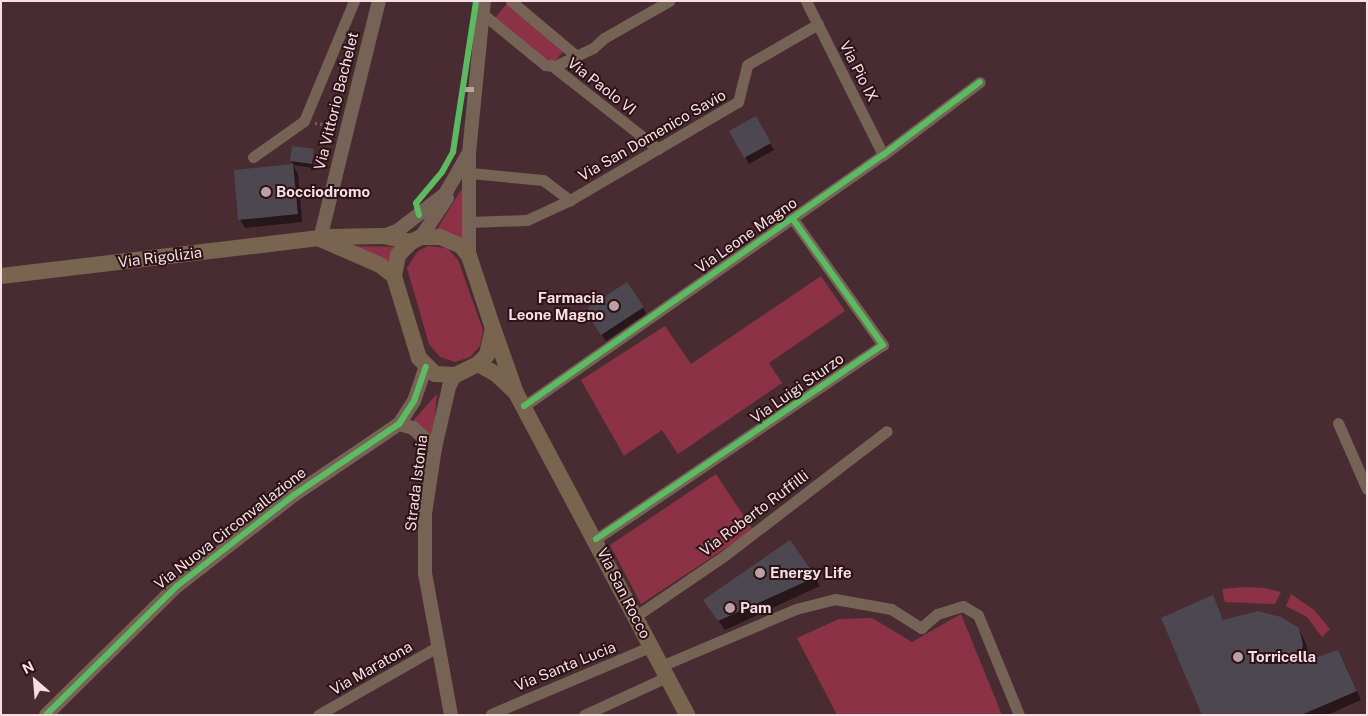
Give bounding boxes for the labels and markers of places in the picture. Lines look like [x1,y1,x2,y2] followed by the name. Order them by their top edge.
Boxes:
[276,183,370,201] place label: Bocciodromo
[260,186,272,198] marker: Bocciodromo
[508,288,604,323] place label: Farmacia Leone Magno
[608,300,620,312] marker: Farmacia Leone Magno
[770,564,852,582] place label: Energy Life
[754,567,766,579] marker: Energy Life
[740,599,772,617] place label: Pam
[724,602,736,614] marker: Pam
[1248,648,1316,666] place label: Torricella
[1232,651,1244,663] marker: Torricella

